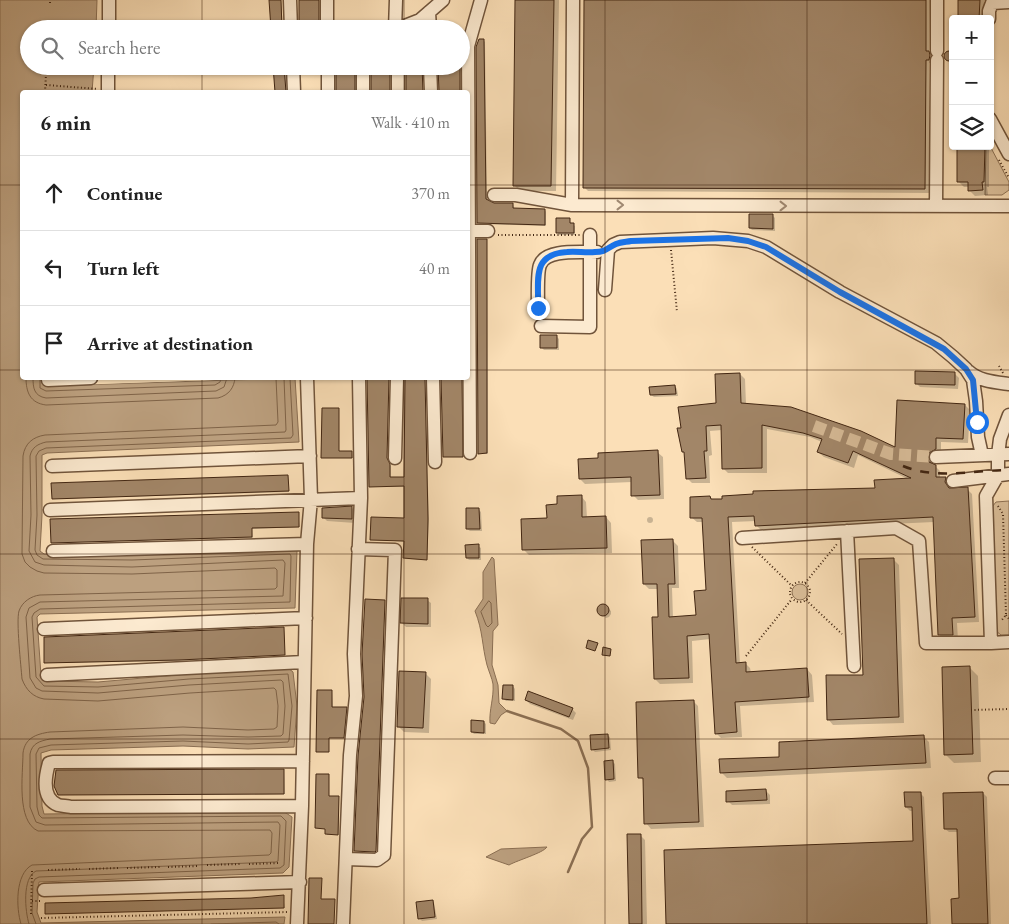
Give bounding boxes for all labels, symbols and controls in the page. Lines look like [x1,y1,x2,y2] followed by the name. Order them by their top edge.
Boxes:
[949,15,994,150] map controls
[949,15,994,60] button: +
[20,20,470,75] search box
[38,34,66,62] icon: search
[78,35,160,60] text: Search here
[949,60,994,105] button: −
[949,105,994,150] button: layers
[40,109,91,136] text: 6 min
[371,112,450,133] text: Walk · 410 m
[40,179,68,207] icon: ahead
[87,181,162,206] text: Continue
[411,183,450,204] text: 370 m
[617,200,625,210] one-way arrow
[780,201,787,211] one-way arrow
[40,254,68,282] icon: left
[87,256,159,281] text: Turn left
[419,258,450,279] text: 40 m
[527,297,550,320] route end
[40,329,68,357] icon: arrive
[87,331,253,356] text: Arrive at destination
[966,411,989,434] route start

